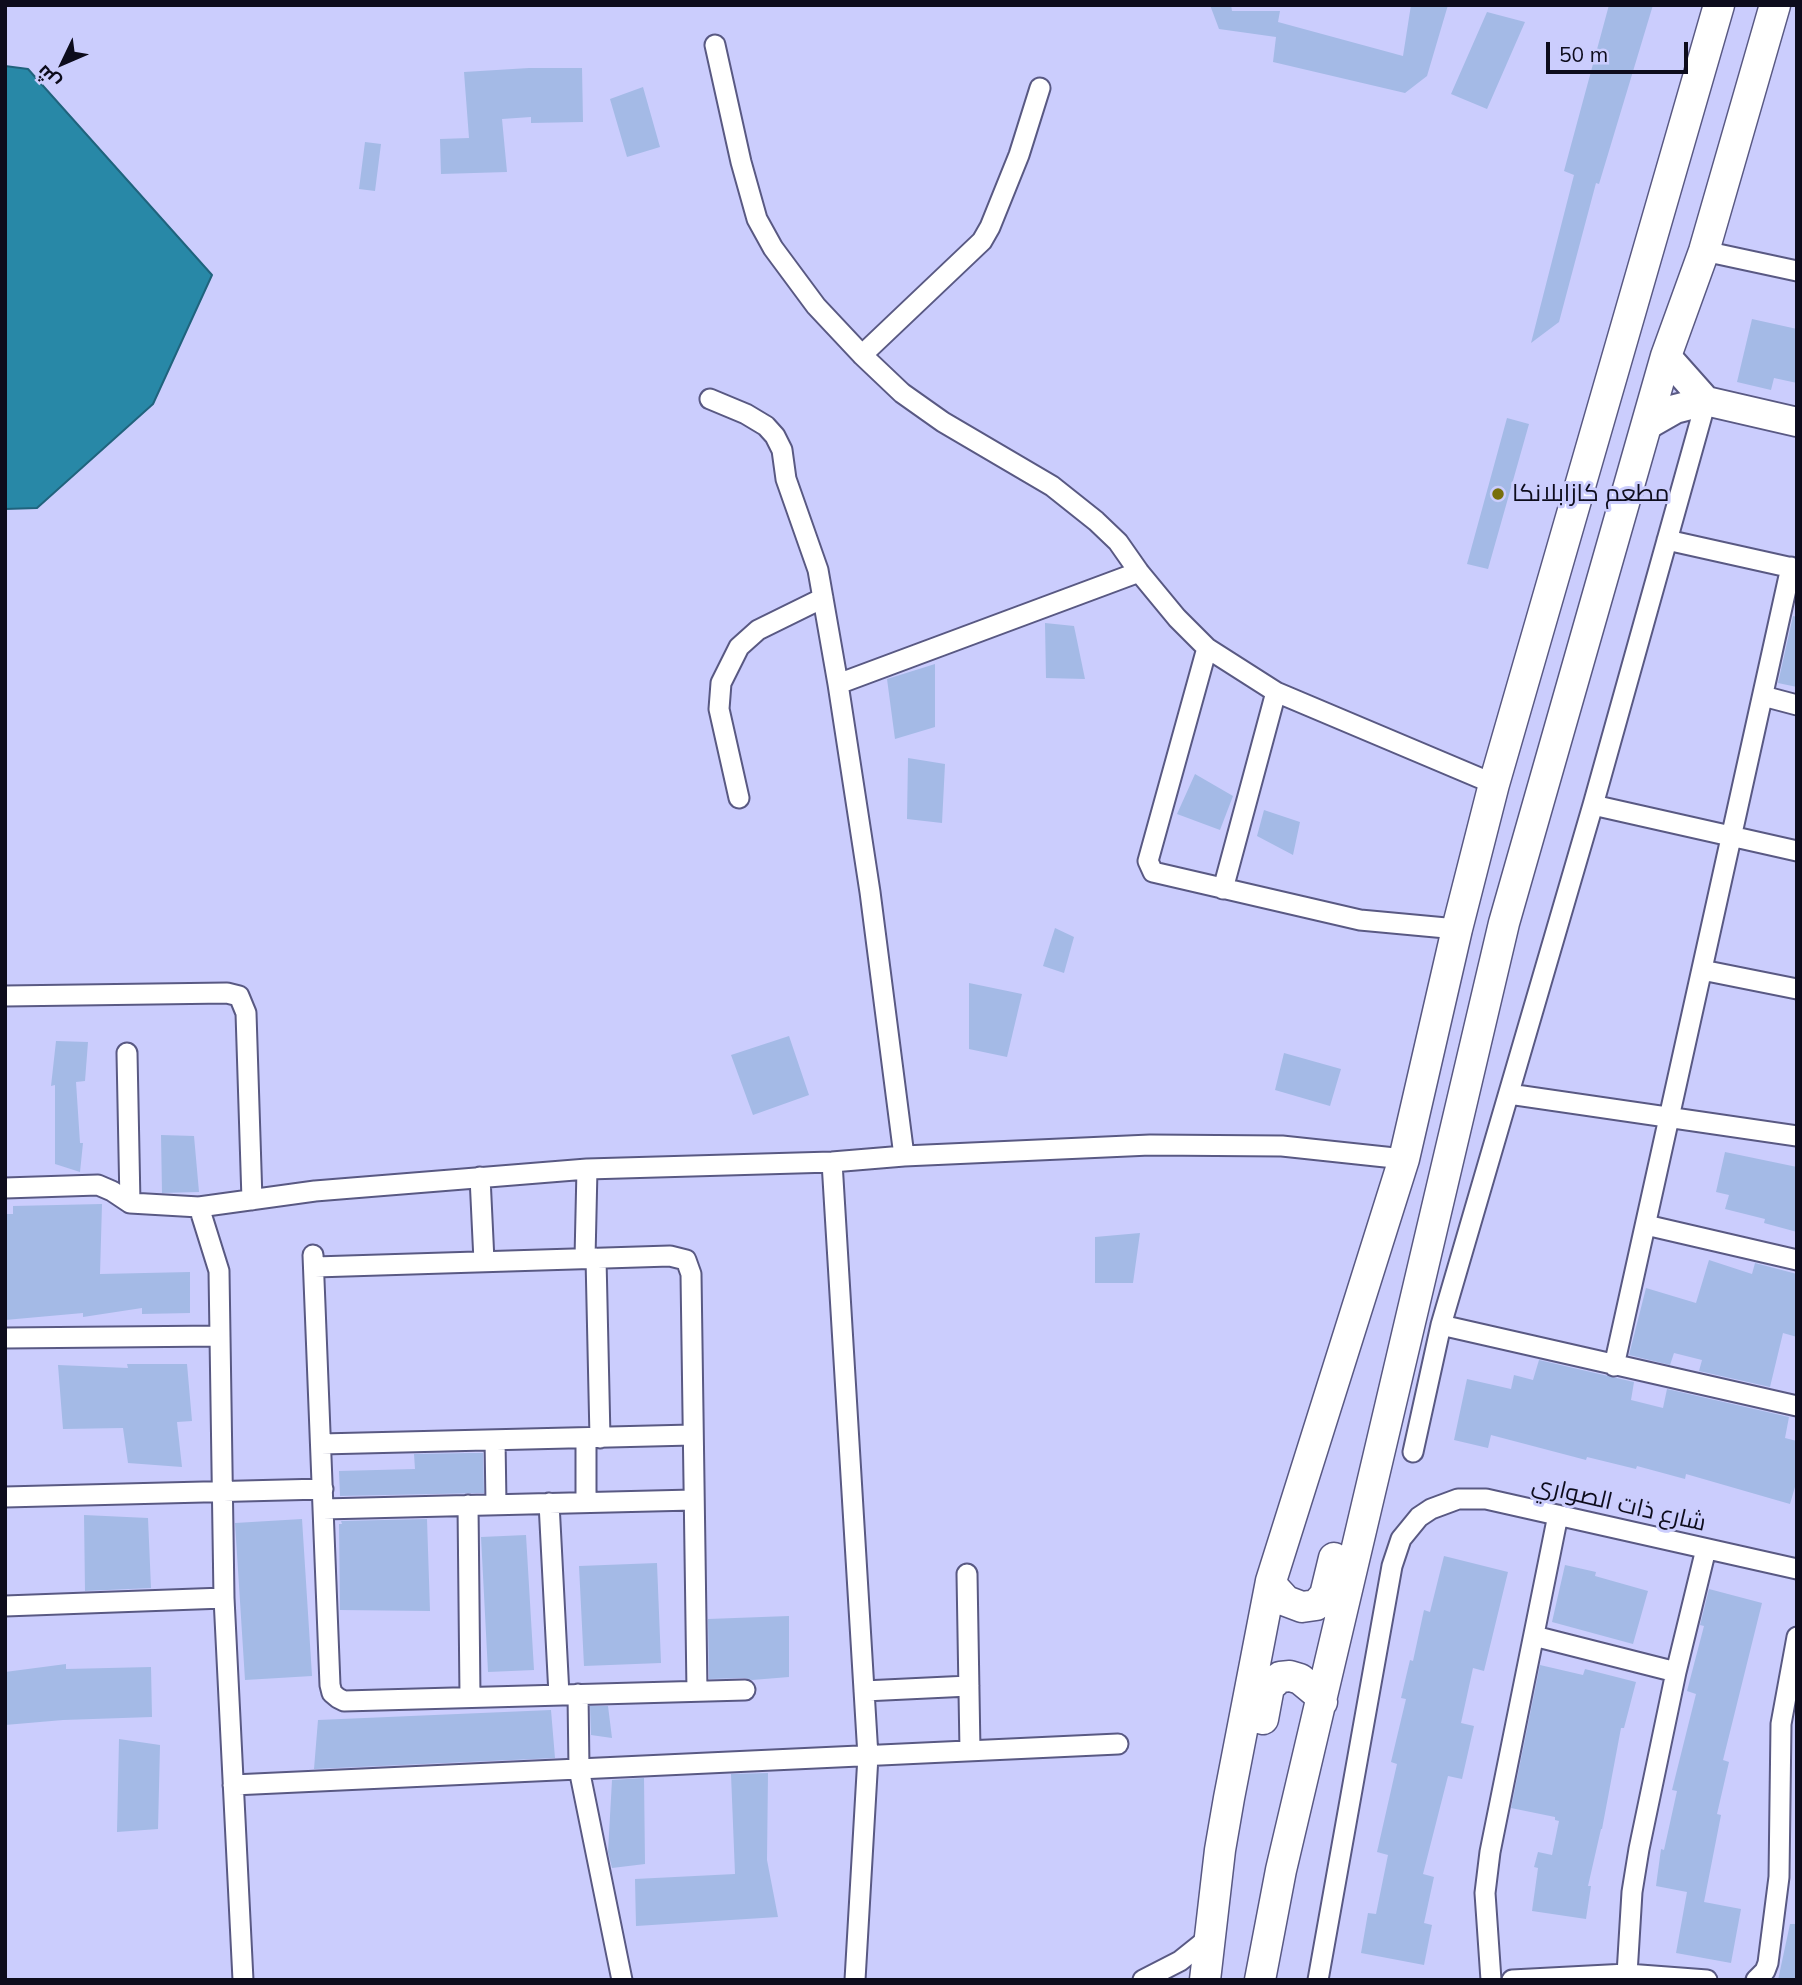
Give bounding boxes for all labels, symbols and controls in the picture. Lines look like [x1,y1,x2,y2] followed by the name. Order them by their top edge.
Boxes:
[28,28,98,98] north arrow
[1550,28,1692,72] scale bar
[1559,41,1608,67] text: 50 m
[31,60,65,95] text: ش
[1512,480,1669,508] place label: مطعم كازابلانكا
[1490,486,1506,502] marker: مطعم كازابلانكا
[1529,1470,1709,1538] street label: شارع ذات الصواري

